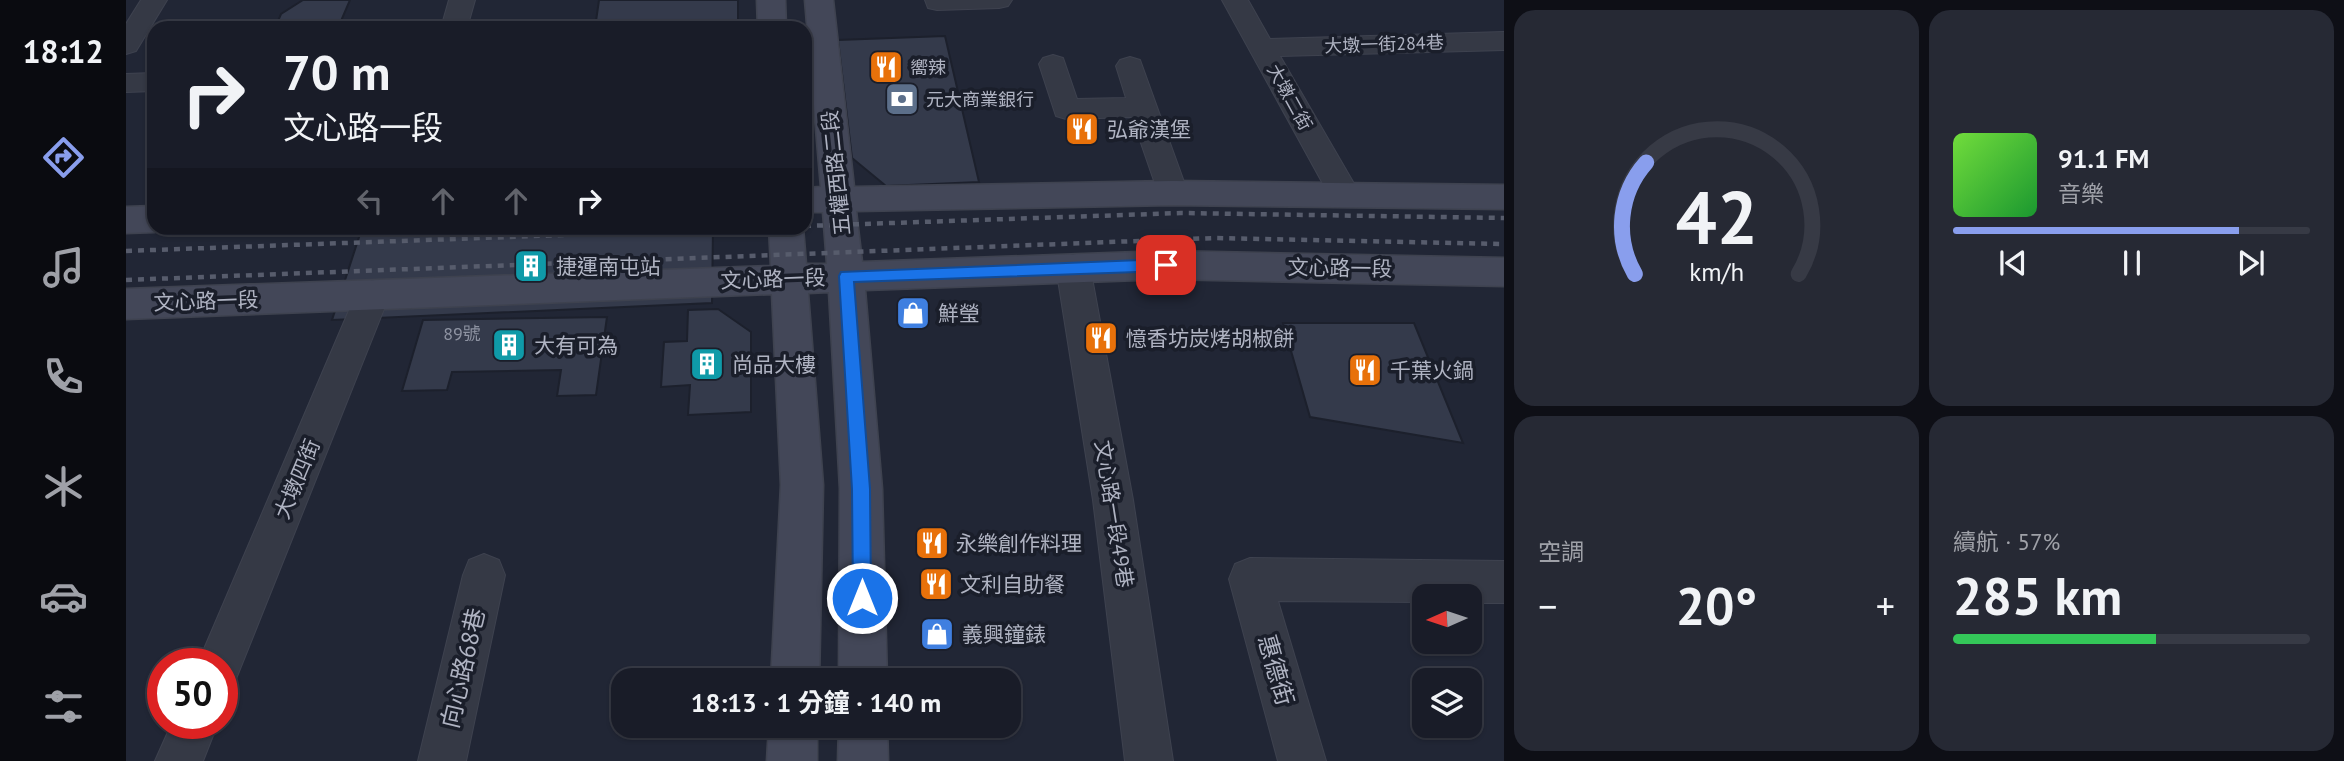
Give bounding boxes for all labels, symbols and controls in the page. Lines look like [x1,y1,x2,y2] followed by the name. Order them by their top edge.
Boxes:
[22,30,104,72] text: 18:12
[1324,30,1444,58] street label: 大墩一街284巷
[283,40,390,104] text: 70 m
[867,48,905,86] restaurant icon: 嚮辣
[168,49,259,140] icon: right
[910,56,946,79] place label: 嚮辣
[1262,60,1318,134] street label: 大墩二街
[883,80,921,118] bank icon: 元大商業銀行
[926,88,1034,111] place label: 元大商業銀行
[283,106,443,148] text: 文心路一段
[816,109,856,237] street label: 五權西路二段
[1063,110,1101,148] restaurant icon: 弘爺漢堡
[1107,116,1191,143] place label: 弘爺漢堡
[39,133,88,182] icon: directions
[2058,142,2149,175] text: 91.1 FM
[1675,170,1758,264] text: 42
[2058,179,2104,208] text: 音樂
[351,182,389,220] icon: left
[424,182,462,220] icon: ahead
[497,182,535,220] icon: ahead
[570,182,608,220] icon: right
[1136,235,1196,295] pin
[39,243,88,292] icon: music
[1994,244,2032,282] icon: previous
[2113,244,2151,282] icon: pause
[2232,244,2270,282] icon: next
[1147,246,1185,284] icon: arrive
[512,247,550,285] building icon: 捷運南屯站
[556,253,661,280] place label: 捷運南屯站
[1287,254,1393,282] street label: 文心路一段
[1689,256,1744,288] text: km/h
[720,264,826,294] street label: 文心路一段
[153,286,259,316] street label: 文心路一段
[894,294,932,332] shop icon: 鮮瑩
[938,300,980,327] place label: 鮮瑩
[1082,319,1120,357] restaurant icon: 憶香坊炭烤胡椒餅
[443,322,481,345] house number: 89號
[1126,325,1294,352] place label: 憶香坊炭烤胡椒餅
[490,326,528,364] building icon: 大有可為
[534,332,618,359] place label: 大有可為
[688,345,726,383] building icon: 尚品大樓
[732,351,816,378] place label: 尚品大樓
[1346,351,1384,389] restaurant icon: 千葉火鍋
[39,352,88,401] icon: phone
[1390,357,1474,384] place label: 千葉火鍋
[268,435,326,523] street label: 大墩四街
[1089,438,1139,590] street label: 文心路一段49巷
[39,462,88,511] icon: climate
[913,524,951,562] restaurant icon: 永樂創作料理
[1953,527,2060,556] text: 續航 · 57%
[956,530,1082,557] place label: 永樂創作料理
[1538,537,1584,566] text: 空調
[825,561,899,635] position arrow
[1953,562,2122,629] text: 285 km
[917,565,955,603] restaurant icon: 文利自助餐
[960,571,1065,598] place label: 文利自助餐
[39,572,88,621] icon: car
[1676,572,1757,639] text: 20°
[1538,581,1557,630] text: −
[1876,581,1895,630] text: +
[1412,584,1482,654] north arrow
[1412,584,1482,738] map controls
[434,605,492,731] street label: 向心路68巷
[918,615,956,653] shop icon: 義興鐘錶
[962,621,1046,648] place label: 義興鐘錶
[1251,631,1301,709] street label: 惠德街
[147,648,238,739] speed limit sign: 50
[1412,668,1482,738] button: layers
[39,682,88,731] icon: filters
[691,686,941,719] text: 18:13 · 1 分鐘 · 140 m

